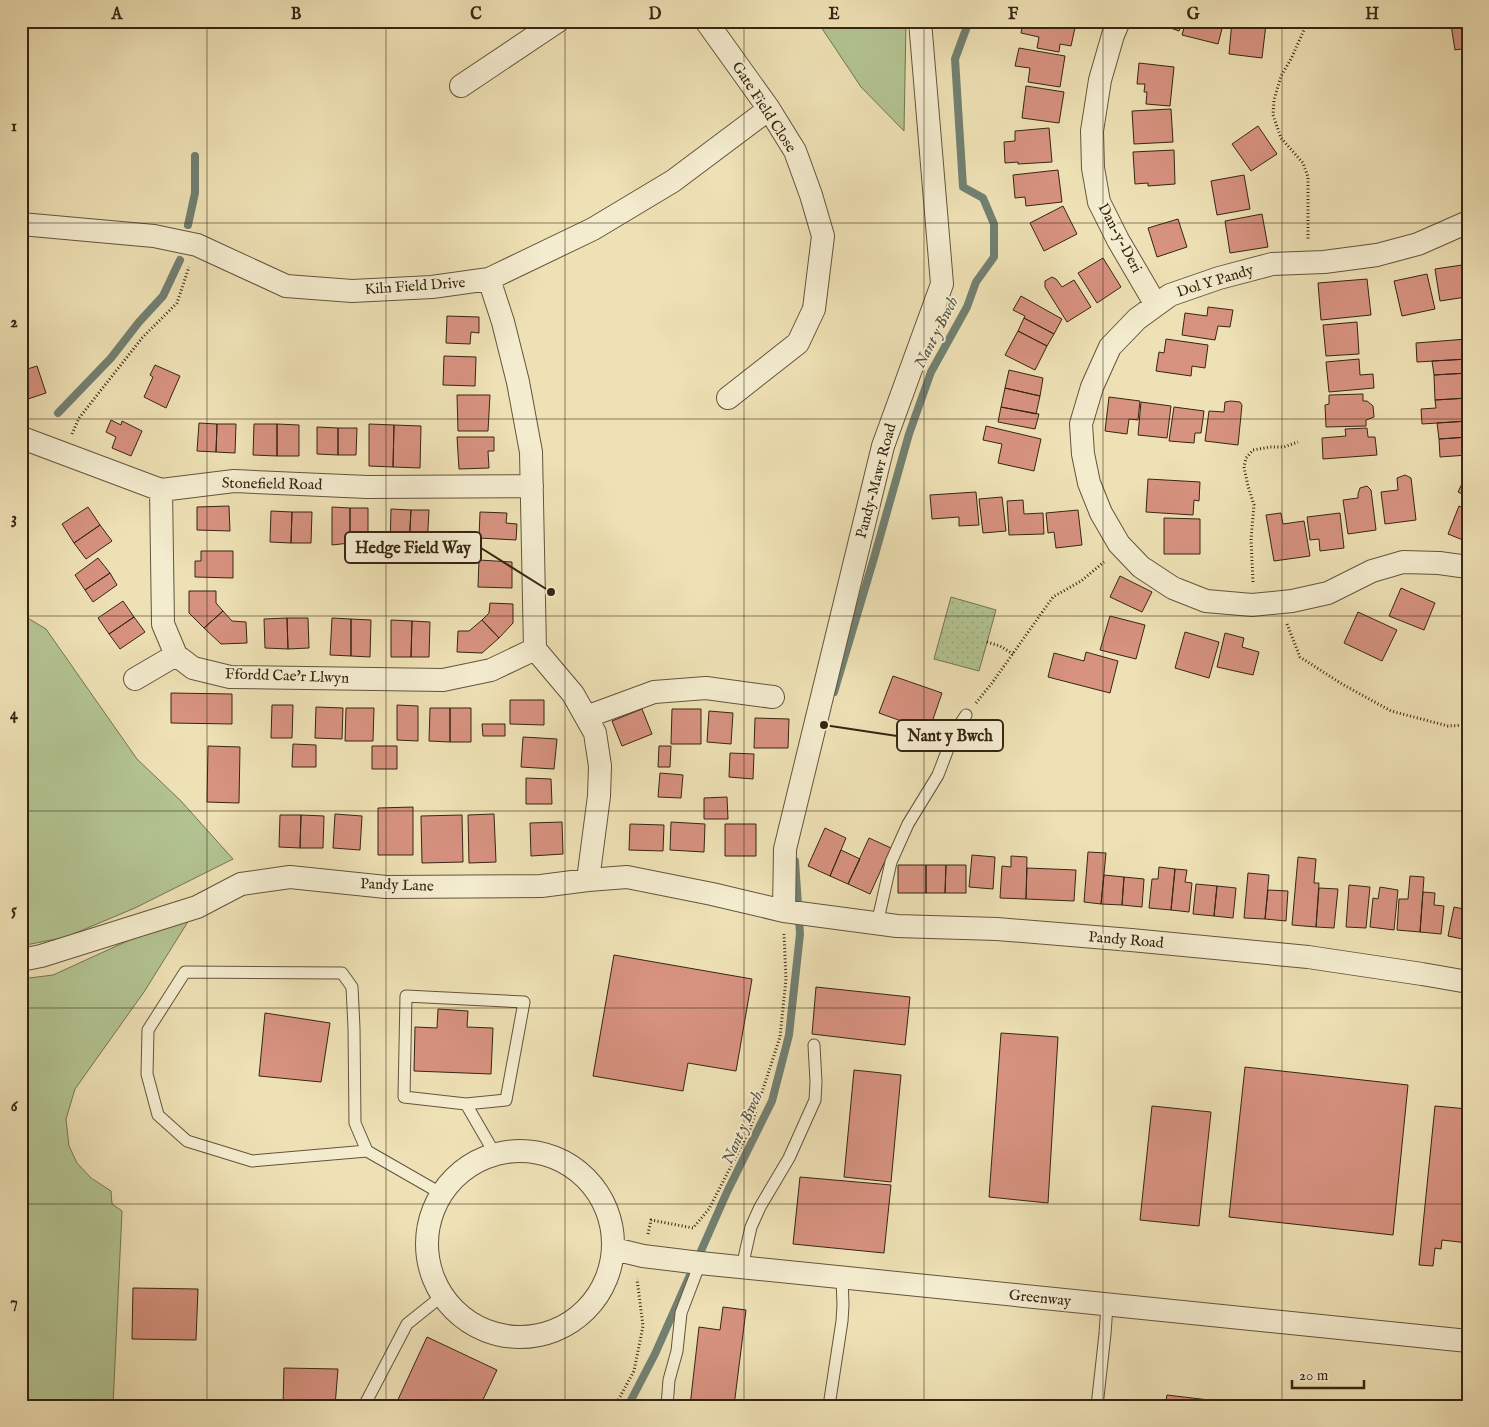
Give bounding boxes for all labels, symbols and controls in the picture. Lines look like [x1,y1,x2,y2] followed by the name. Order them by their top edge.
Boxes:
[111,5,124,25] text: A
[291,5,302,25] text: B
[470,5,482,25] text: C
[649,5,662,25] text: D
[828,5,840,25] text: E
[1008,5,1019,25] text: F
[1187,5,1200,25] text: G
[1365,5,1379,25] text: H
[728,58,800,156] street label: Gate Field Close
[11,117,17,137] text: 1
[1094,200,1146,276] street label: Dan-y-Deri
[1174,260,1256,302] street label: Dol Y Pandy
[364,273,466,299] street label: Kiln Field Drive
[910,294,964,372] water label: Nant y Bwch
[10,313,18,333] text: 2
[852,420,901,541] street label: Pandy-Mawr Road
[222,474,323,494] street label: Stonefield Road
[11,509,17,529] text: 3
[345,532,481,563] callout: Hedge Field Way
[355,539,472,559] text: Hedge Field Way
[225,664,349,688] street label: Ffordd Cae'r Llwyn
[10,705,19,725] text: 4
[897,720,1003,751] callout: Nant y Bwch
[906,727,993,747] text: Nant y Bwch
[360,874,434,896] street label: Pandy Lane
[11,901,17,921] text: 5
[1088,927,1165,953] street label: Pandy Road
[718,1088,768,1167] water label: Nant y Bwch
[11,1097,19,1117] text: 6
[1008,1285,1073,1311] street label: Greenway
[10,1293,18,1313] text: 7
[1292,1357,1364,1389] scale bar
[1299,1366,1329,1385] text: 20 m

